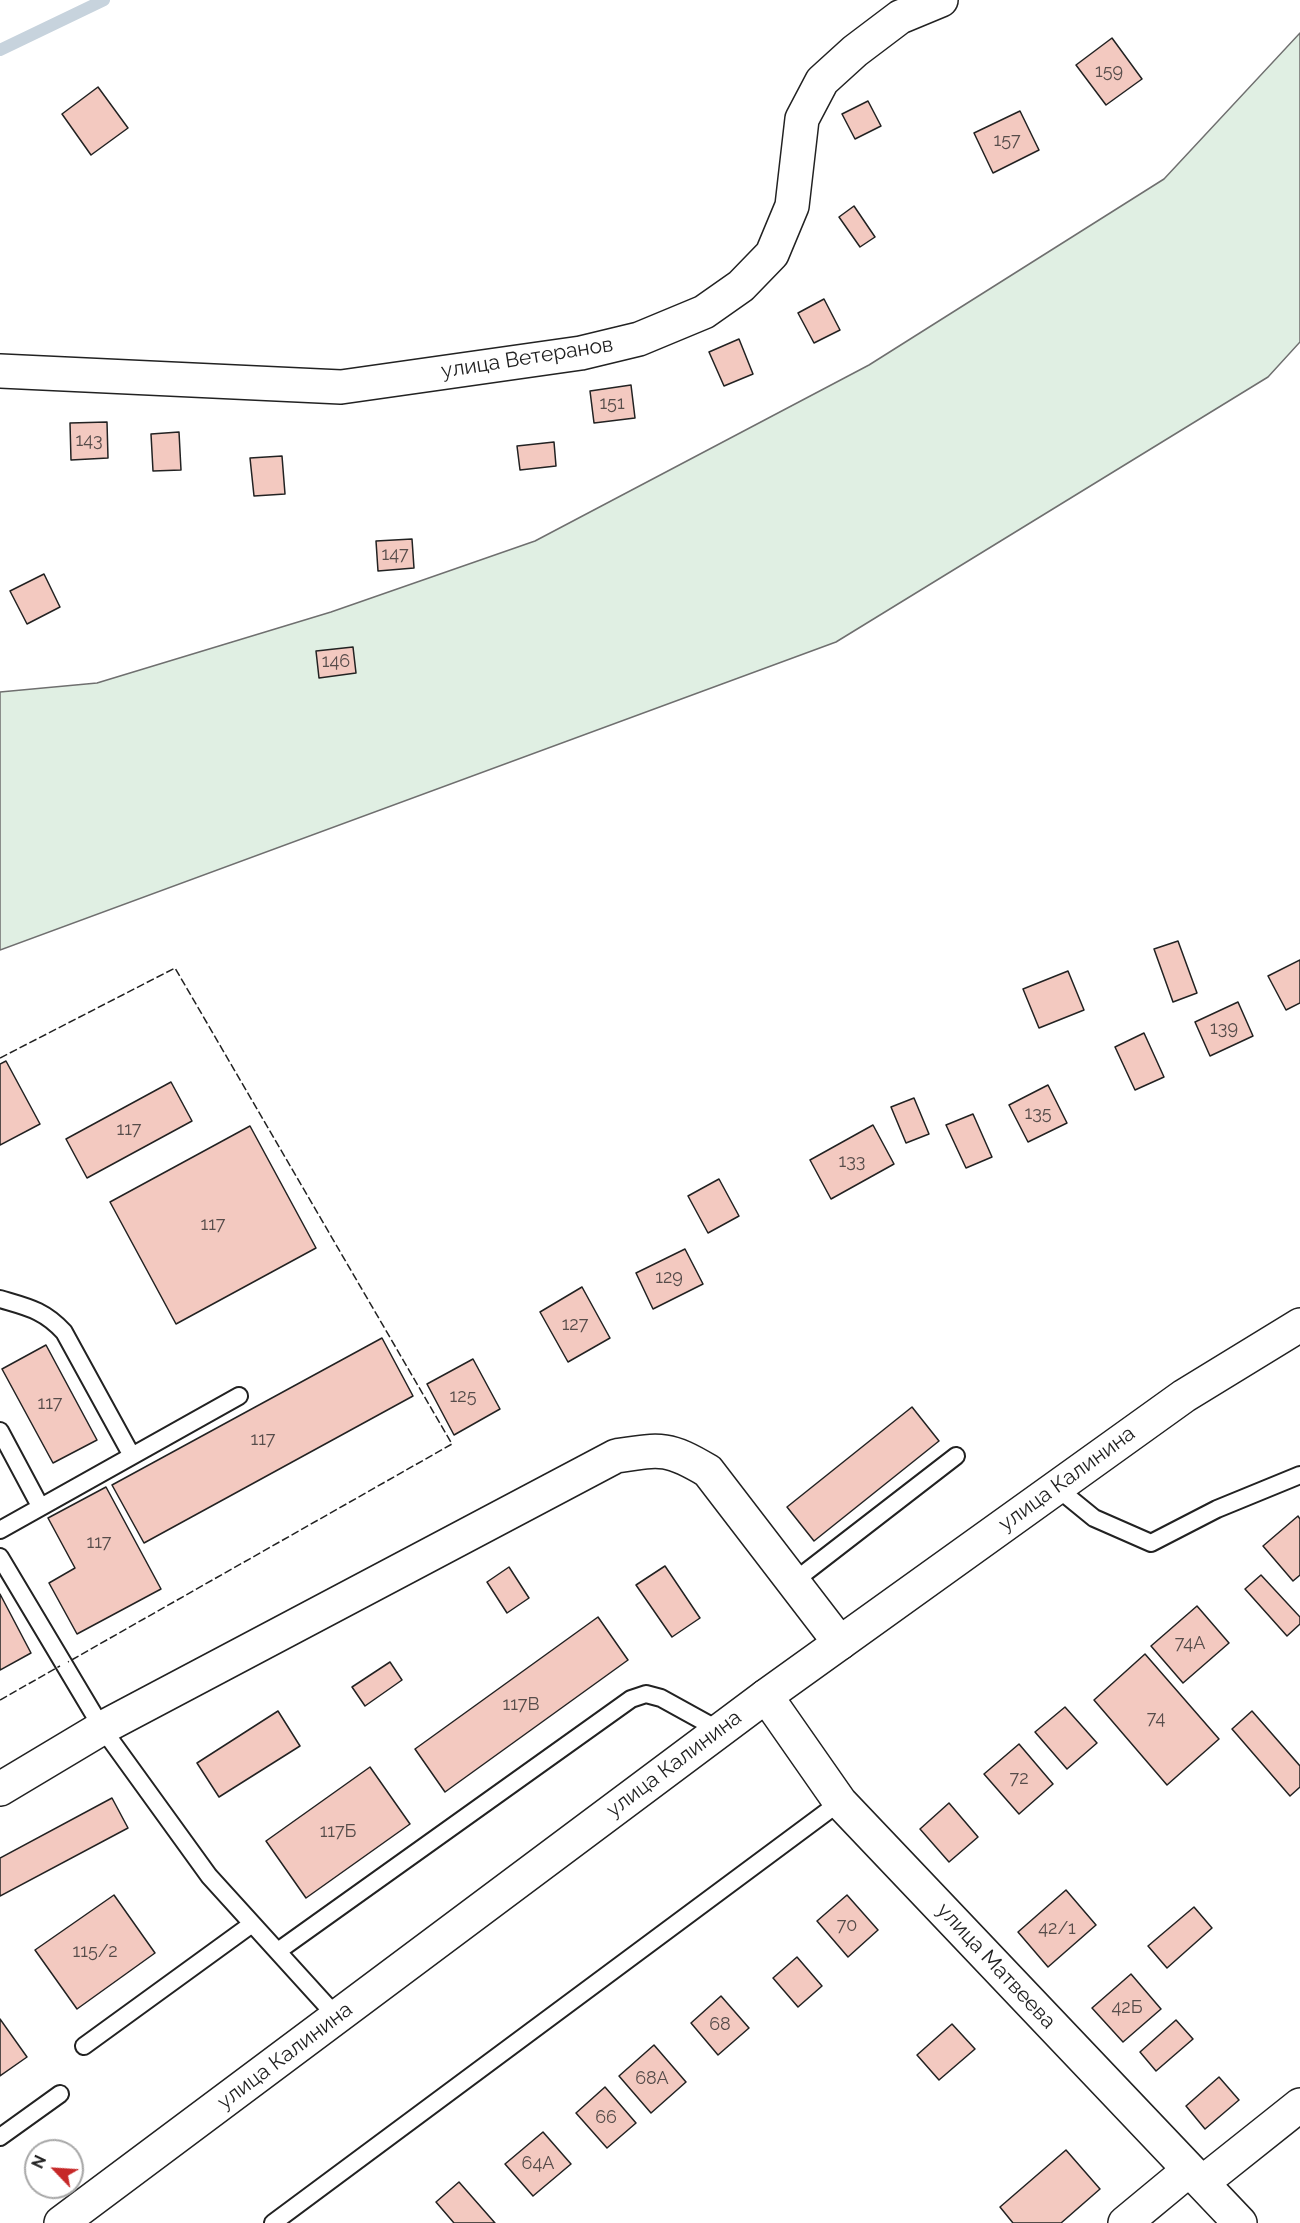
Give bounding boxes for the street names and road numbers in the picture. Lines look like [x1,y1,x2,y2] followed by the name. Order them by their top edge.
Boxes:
[439,332,615,384] street label: улица Ветеранов
[994,1421,1140,1537] street label: улица Калинина
[602,1705,746,1823] street label: улица Калинина
[931,1898,1061,2034] street label: улица Матвеева
[213,1997,357,2115] street label: улица Калинина

